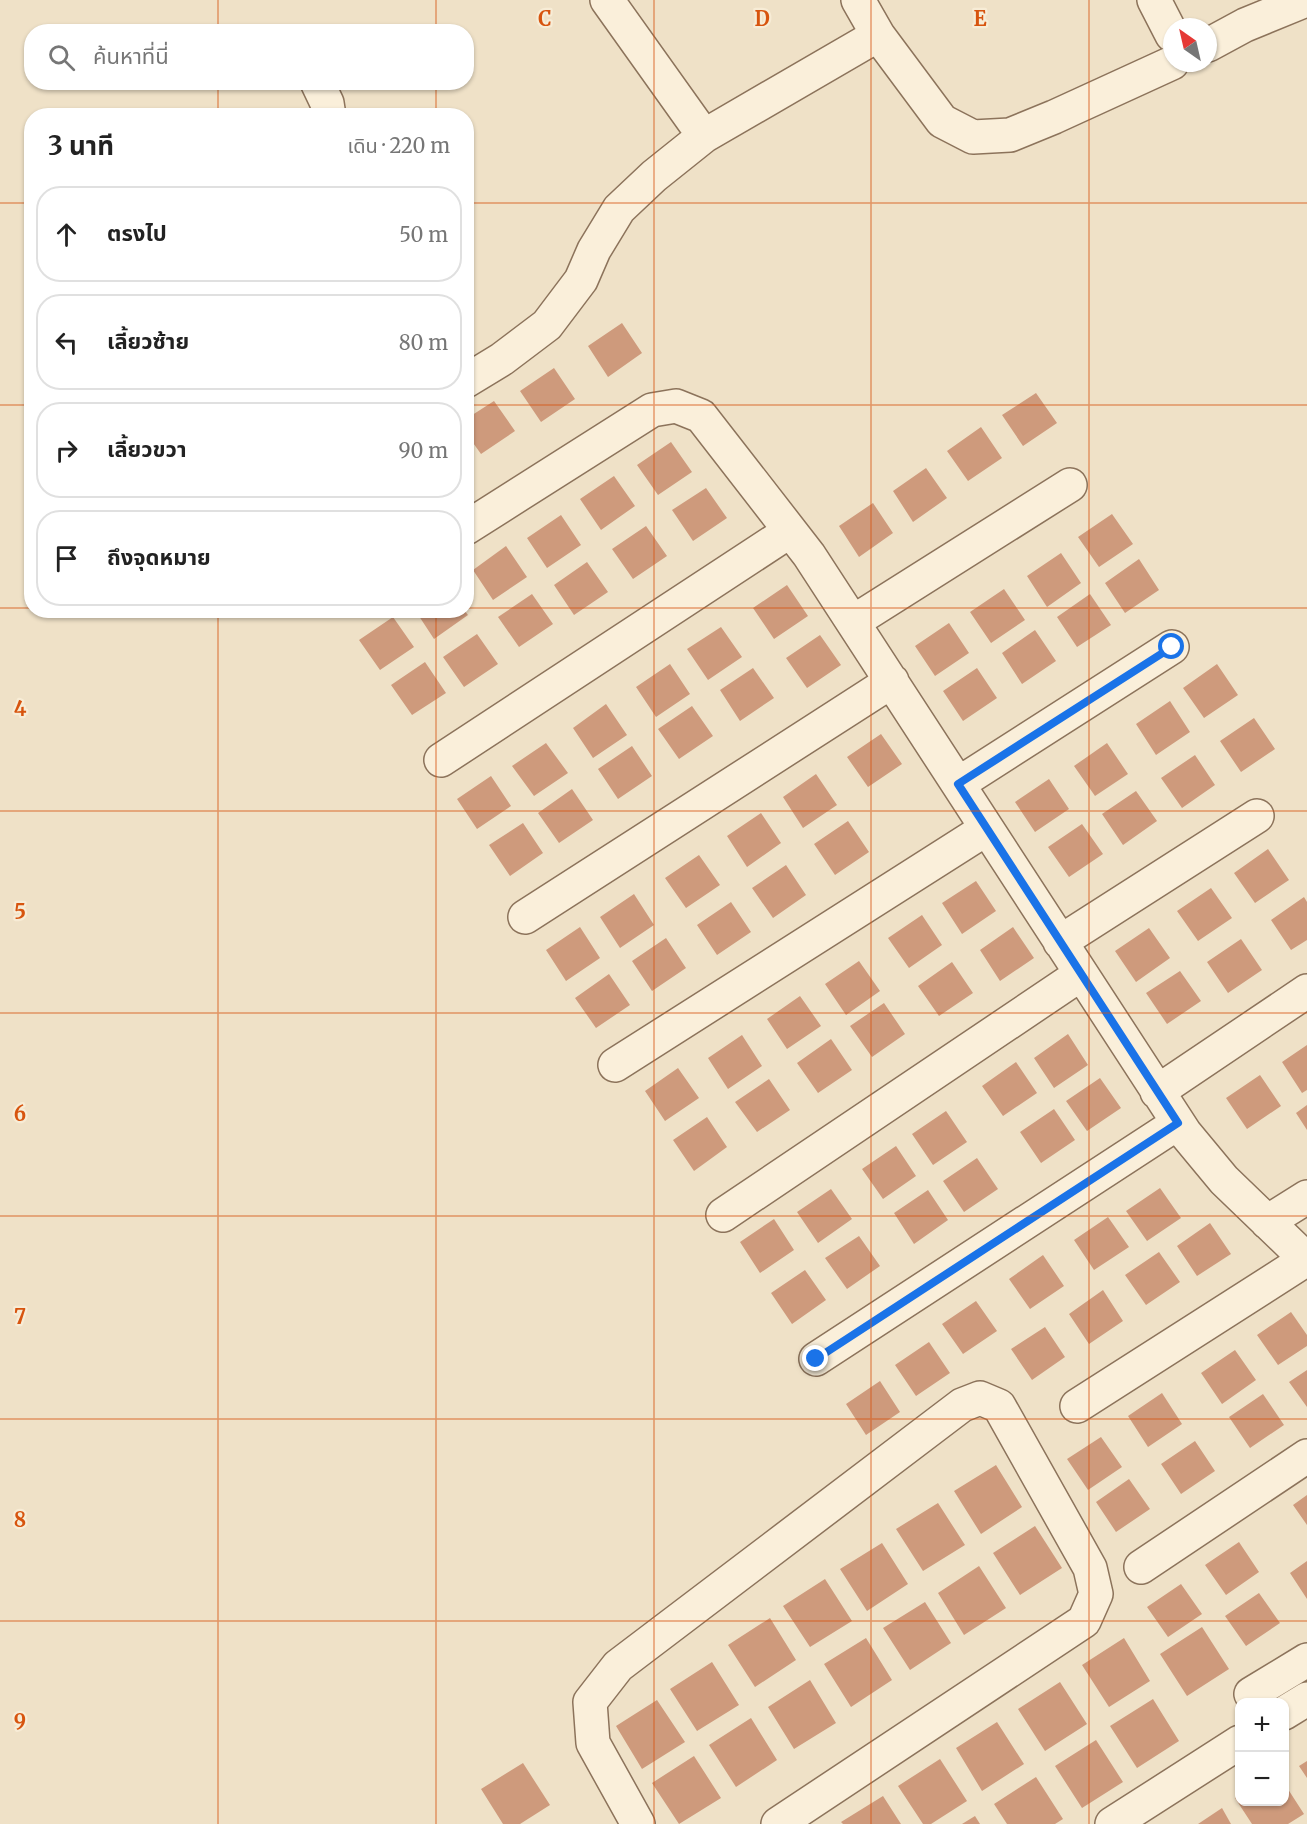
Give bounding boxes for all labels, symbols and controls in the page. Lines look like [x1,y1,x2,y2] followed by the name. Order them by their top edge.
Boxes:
[538,6,552,31] text: C
[754,6,770,31] text: D
[973,6,987,31] text: E
[1163,18,1217,72] north arrow
[24,24,474,90] search box
[45,41,78,74] icon: search
[93,42,169,70] text: ค้นหาที่นี่
[48,129,114,162] text: 3 นาที
[347,133,450,158] text: เดิน · 220 m
[50,218,83,251] icon: ahead
[107,219,167,247] text: ตรงไป
[399,222,448,247] text: 50 m
[50,326,83,359] icon: left
[107,327,189,355] text: เลี้ยวซ้าย
[399,330,448,355] text: 80 m
[50,434,83,467] icon: right
[107,435,187,463] text: เลี้ยวขวา
[398,438,448,463] text: 90 m
[50,542,83,575] icon: arrive
[107,543,211,571] text: ถึงจุดหมาย
[1158,633,1184,659] route start
[14,696,27,721] text: 4
[14,899,26,924] text: 5
[14,1101,26,1126] text: 6
[14,1304,26,1329] text: 7
[802,1345,828,1371] route end
[14,1507,26,1532] text: 8
[1235,1698,1289,1806] map controls
[1235,1698,1289,1752] button: +
[14,1709,26,1734] text: 9
[1235,1752,1289,1806] button: −

